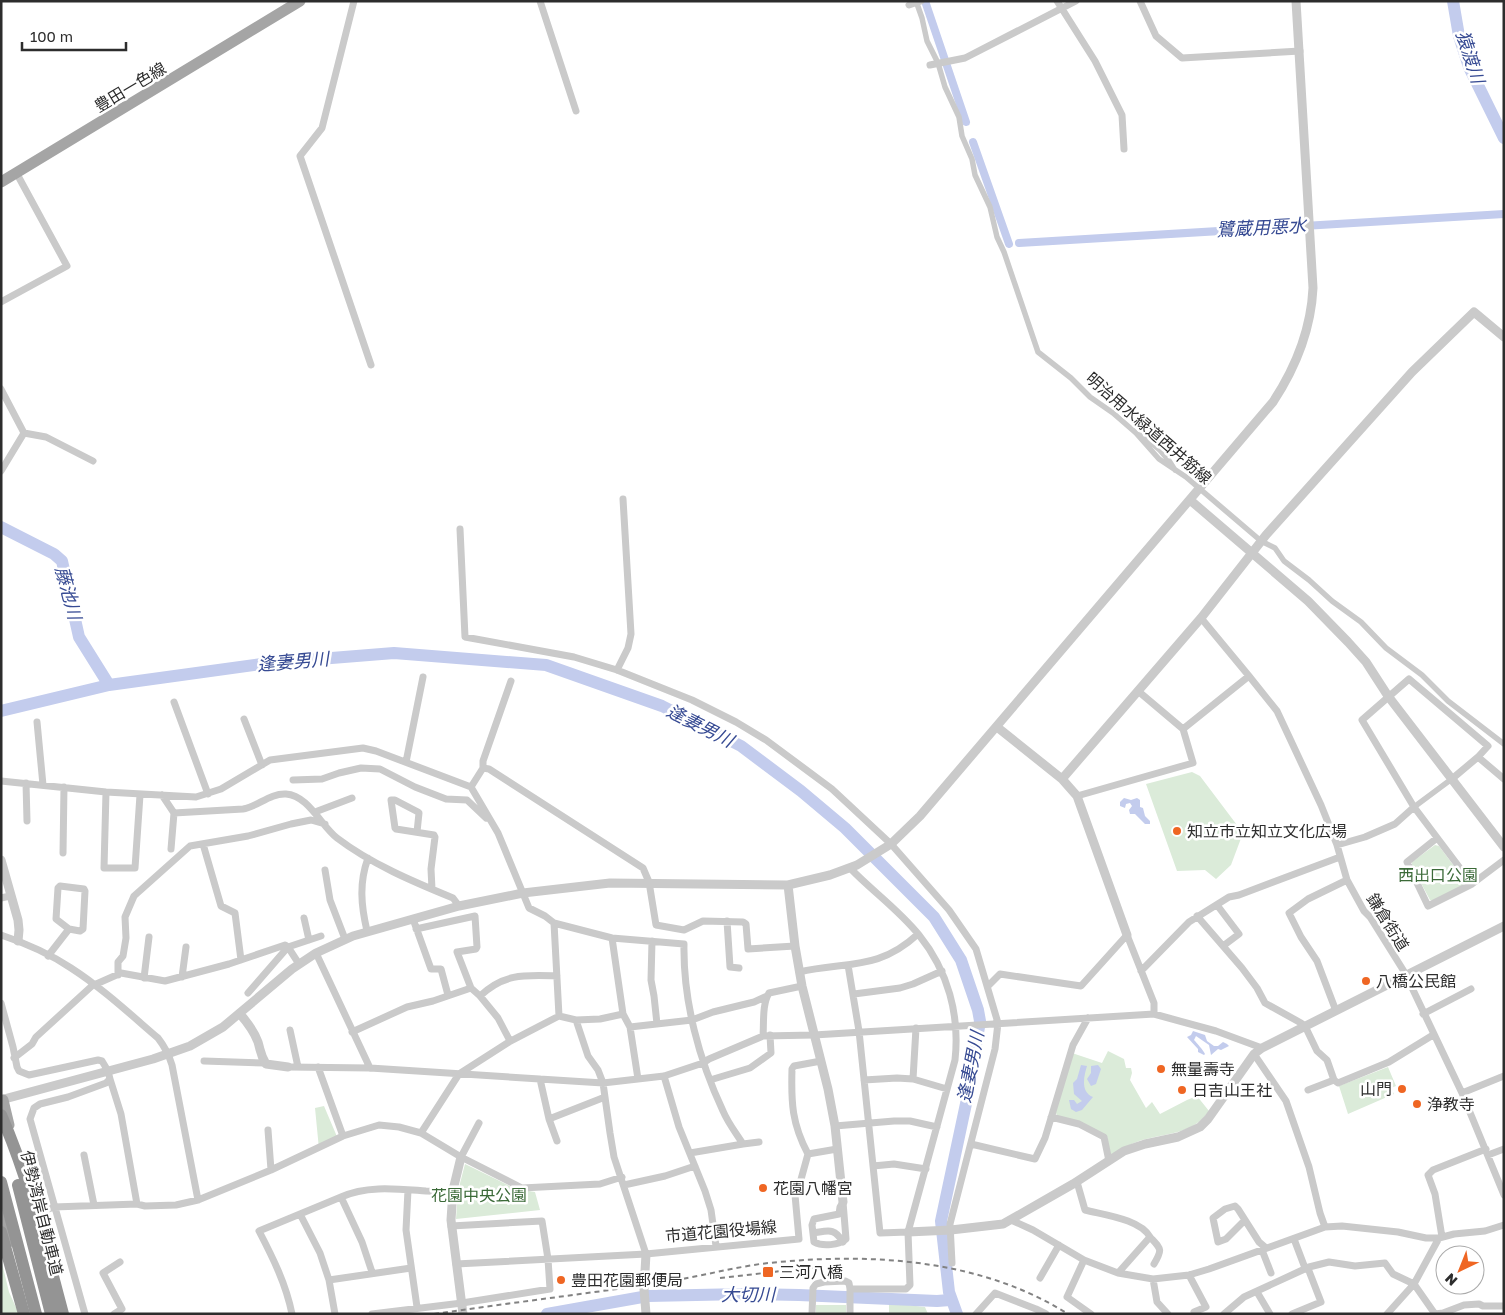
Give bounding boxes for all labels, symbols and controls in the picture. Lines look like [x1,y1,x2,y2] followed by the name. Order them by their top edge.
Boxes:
[22,20,126,52] scale bar
[30,27,73,45] text: 100 m
[1452,28,1490,88] water label: 猿渡川
[91,58,169,116] street label: 豊田一色線
[1215,214,1308,240] water label: 鷺蔵用悪水
[1082,368,1216,488] street label: 明治用水緑道西井筋線
[51,564,87,624] water label: 藤池川
[256,647,332,675] water label: 逢妻男川
[663,699,739,752] water label: 逢妻男川
[1187,821,1347,841] place label: 知立市立知立文化広場
[1171,825,1183,837] marker: 知立市立知立文化広場
[1398,865,1478,885] park label: 西出口公園
[1363,890,1413,954] street label: 鎌倉街道
[1376,971,1456,991] place label: 八橋公民館
[1360,975,1372,987] marker: 八橋公民館
[952,1027,988,1104] water label: 逢妻男川
[1171,1059,1235,1079] place label: 無量壽寺
[1155,1063,1167,1075] marker: 無量壽寺
[1360,1079,1392,1099] place label: 山門
[1192,1080,1272,1100] place label: 日吉山王社
[1396,1083,1408,1095] marker: 山門
[1176,1084,1188,1096] marker: 日吉山王社
[1427,1094,1475,1114] place label: 浄教寺
[1411,1098,1423,1110] marker: 浄教寺
[17,1148,67,1278] street label: 伊勢湾岸自動車道
[773,1178,853,1198] place label: 花園八幡宮
[757,1182,769,1194] marker: 花園八幡宮
[431,1185,527,1205] park label: 花園中央公園
[664,1216,778,1246] street label: 市道花園役場線
[1435,1245,1485,1295] north arrow
[779,1262,843,1282] place label: 三河八橋
[761,1265,775,1279] marker: 三河八橋
[571,1270,683,1290] place label: 豊田花園郵便局
[1441,1270,1460,1290] text: N
[555,1274,567,1286] marker: 豊田花園郵便局
[721,1283,777,1305] water label: 大切川

